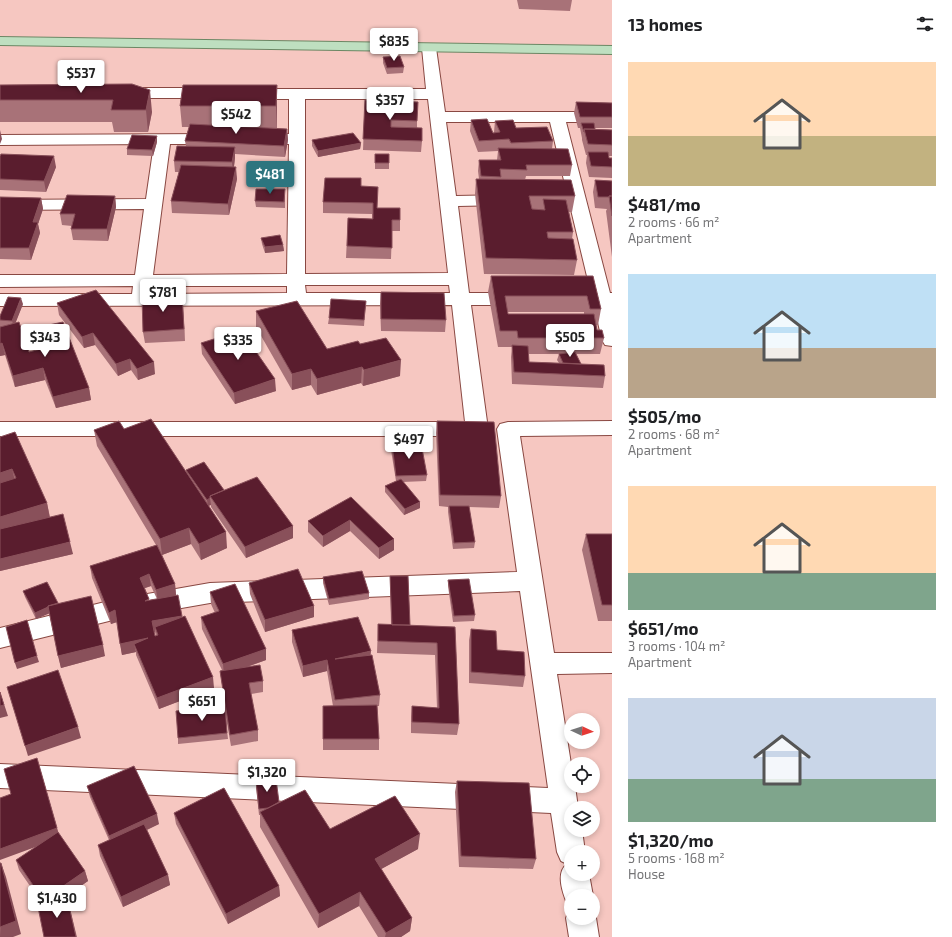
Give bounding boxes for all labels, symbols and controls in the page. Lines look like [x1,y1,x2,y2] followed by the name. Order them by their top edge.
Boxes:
[914,13,936,35] icon: filters
[628,14,703,34] text: 13 homes
[370,28,418,62] pin: $835
[379,33,409,49] text: $835
[57,60,105,94] pin: $537
[67,65,95,81] text: $537
[366,87,414,121] pin: $357
[746,88,818,160] icon: home
[376,92,404,108] text: $357
[212,101,260,135] pin: $542
[221,106,251,122] text: $542
[246,161,294,195] pin: $481
[255,166,285,182] text: $481
[628,194,700,214] text: $481/mo
[628,214,719,230] text: 2 rooms · 66 m²
[628,230,692,246] text: Apartment
[139,279,187,313] pin: $781
[149,284,177,300] text: $781
[746,300,818,372] icon: home
[21,324,69,358] pin: $343
[546,324,594,358] pin: $505
[214,327,262,361] pin: $335
[30,329,60,345] text: $343
[555,329,585,345] text: $505
[223,332,253,348] text: $335
[628,406,701,426] text: $505/mo
[385,426,433,460] pin: $497
[628,426,720,442] text: 2 rooms · 68 m²
[394,431,424,447] text: $497
[628,442,692,458] text: Apartment
[746,512,818,584] icon: home
[628,618,698,638] text: $651/mo
[628,638,725,654] text: 3 rooms · 104 m²
[628,654,692,670] text: Apartment
[178,688,226,722] pin: $651
[188,693,216,709] text: $651
[564,713,600,749] north arrow
[564,713,600,925] map controls
[746,724,818,796] icon: home
[564,757,600,793] button: locate
[234,759,300,793] pin: $1,320
[247,764,287,780] text: $1,320
[564,801,600,837] button: layers
[628,830,713,850] text: $1,320/mo
[564,845,600,881] button: +
[628,850,725,866] text: 5 rooms · 168 m²
[628,866,665,882] text: House
[24,885,90,919] pin: $1,430
[564,889,600,925] button: −
[37,890,77,906] text: $1,430

